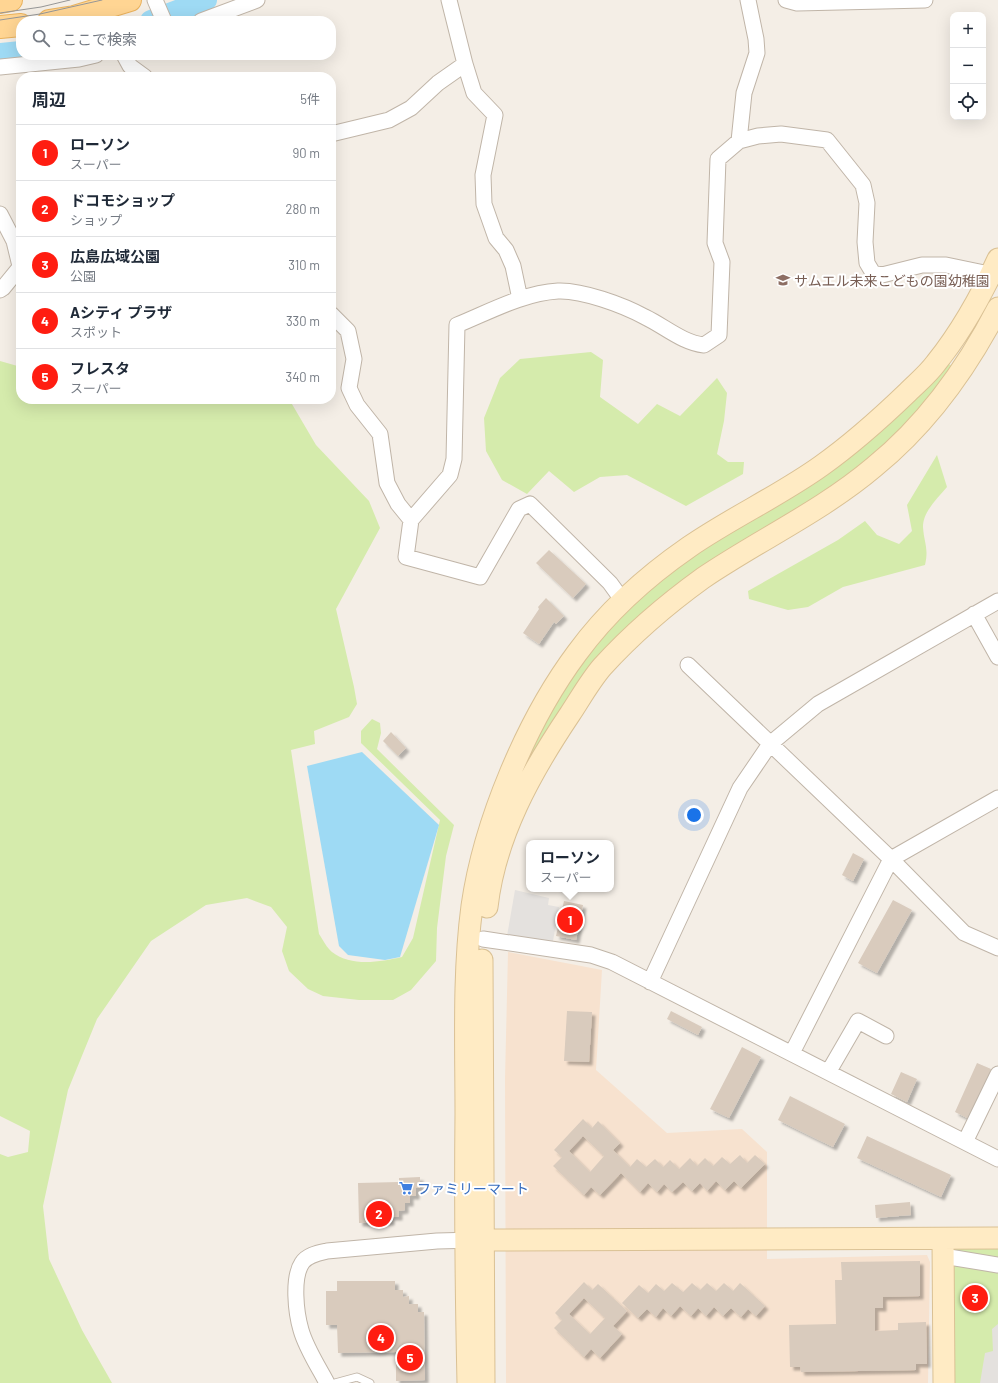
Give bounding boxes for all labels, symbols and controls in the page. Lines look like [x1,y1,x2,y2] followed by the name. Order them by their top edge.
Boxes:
[950,12,986,120] map controls
[950,12,986,48] button: +
[16,16,336,60] search box
[30,27,52,49] icon: search
[62,30,137,48] text: ここで検索
[950,48,986,84] button: −
[950,84,986,120] button: locate
[32,89,66,109] text: 周辺
[300,91,320,107] text: 5件
[70,135,130,153] text: ローソン
[43,145,47,161] text: 1
[293,145,320,161] text: 90 m
[70,156,122,172] text: スーパー
[70,191,175,209] text: ドコモショップ
[41,201,49,217] text: 2
[286,201,320,217] text: 280 m
[70,212,122,228] text: ショップ
[70,247,160,265] text: 広島広域公園
[41,257,49,273] text: 3
[288,257,320,273] text: 310 m
[70,268,96,284] text: 公園
[775,272,791,288] school or university icon: サムエル未来こどもの園幼稚園
[794,272,990,289] place label: サムエル未来こどもの園幼稚園
[70,303,172,321] text: Aシティ プラザ
[41,313,49,329] text: 4
[286,313,320,329] text: 330 m
[70,324,122,340] text: スポット
[70,359,130,377] text: フレスタ
[41,369,49,385] text: 5
[285,369,320,385] text: 340 m
[70,380,122,396] text: スーパー
[684,805,704,825] your location
[526,840,614,892] popup
[540,848,600,866] text: ローソン
[540,869,592,885] text: スーパー
[557,905,583,935] pin: 1
[398,1180,414,1196] supermarket icon: ファミリーマート
[417,1180,529,1197] place label: ファミリーマート
[366,1199,392,1229] pin: 2
[962,1283,988,1313] pin: 3
[368,1323,394,1353] pin: 4
[397,1343,423,1373] pin: 5

